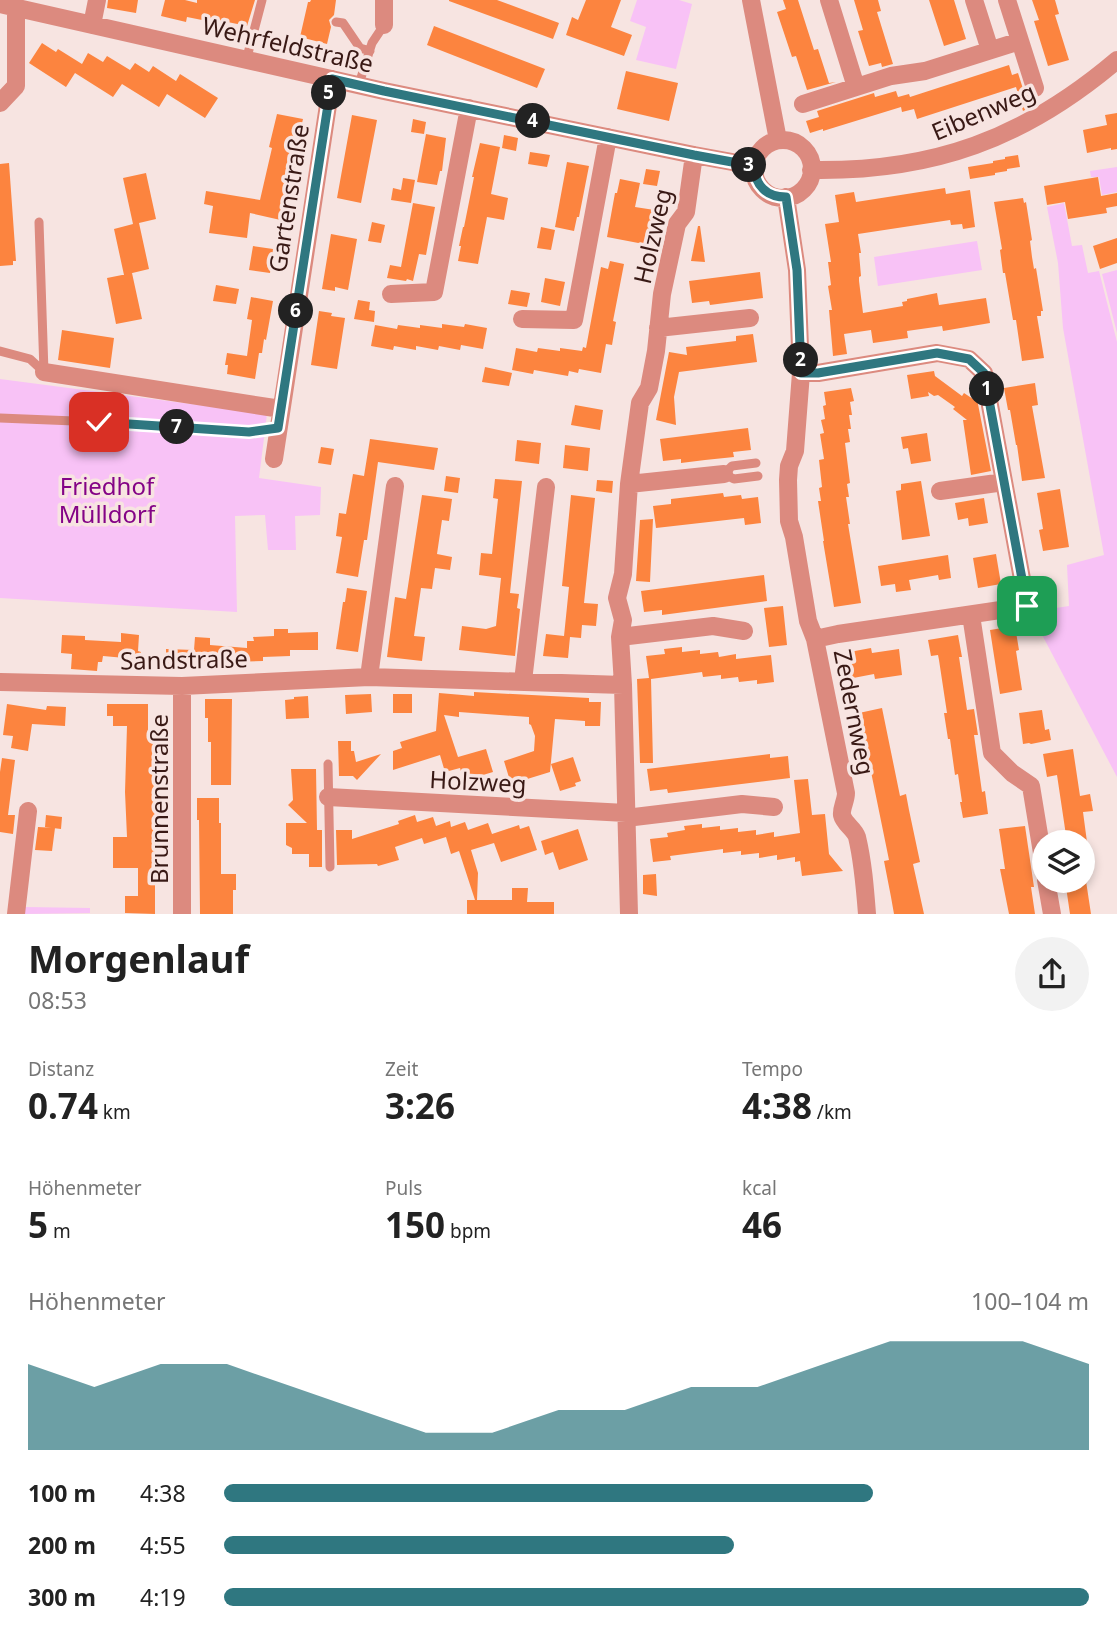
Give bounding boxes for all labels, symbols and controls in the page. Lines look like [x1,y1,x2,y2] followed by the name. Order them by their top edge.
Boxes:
[199,8,377,80] street label: Wehrfeldstraße
[926,74,1040,148] street label: Eibenweg
[312,76,346,110] pin: 5
[323,79,334,105] text: 5
[516,104,550,138] pin: 4
[527,107,538,133] text: 4
[260,122,316,274] street label: Gartenstraße
[732,148,766,182] pin: 3
[743,151,754,177] text: 3
[625,185,679,287] street label: Holzweg
[278,294,314,328] pin: 6
[290,297,301,323] text: 6
[784,342,818,378] pin: 2
[795,346,806,372] text: 2
[970,372,1004,406] pin: 1
[981,375,992,401] text: 1
[69,392,129,452] pin
[80,403,118,441] icon: check
[160,410,194,444] pin: 7
[171,413,182,439] text: 7
[59,469,157,530] park label: Friedhof Mülldorf
[997,576,1057,636] pin
[1008,587,1046,625] icon: arrive
[120,641,248,677] street label: Sandstraße
[827,646,883,778] street label: Zedernweg
[142,714,175,884] street label: Brunnenstraße
[429,762,527,800] street label: Holzweg
[1032,830,1095,893] map controls
[1032,830,1095,893] button: layers
[28,932,249,984] text: Morgenlauf
[1015,937,1089,1011] button: share
[28,984,87,1016] text: 08:53
[28,1056,94,1082] text: Distanz
[385,1056,418,1082] text: Zeit
[742,1056,803,1082] text: Tempo
[28,1082,98,1129] text: 0.74
[385,1082,455,1129] text: 3:26
[742,1082,812,1129] text: 4:38
[98,1099,131,1125] text: km
[812,1099,852,1125] text: /km
[28,1175,142,1201] text: Höhenmeter
[385,1175,422,1201] text: Puls
[742,1175,777,1201] text: kcal
[28,1201,48,1248] text: 5
[385,1201,445,1248] text: 150
[742,1201,782,1248] text: 46
[48,1218,71,1244] text: m
[445,1218,491,1244] text: bpm
[28,1285,166,1317] text: Höhenmeter
[971,1285,1089,1317] text: 100–104 m
[28,1477,96,1509] text: 100 m
[140,1477,186,1509] text: 4:38
[28,1529,96,1561] text: 200 m
[140,1529,186,1561] text: 4:55
[28,1581,96,1613] text: 300 m
[140,1581,186,1613] text: 4:19

